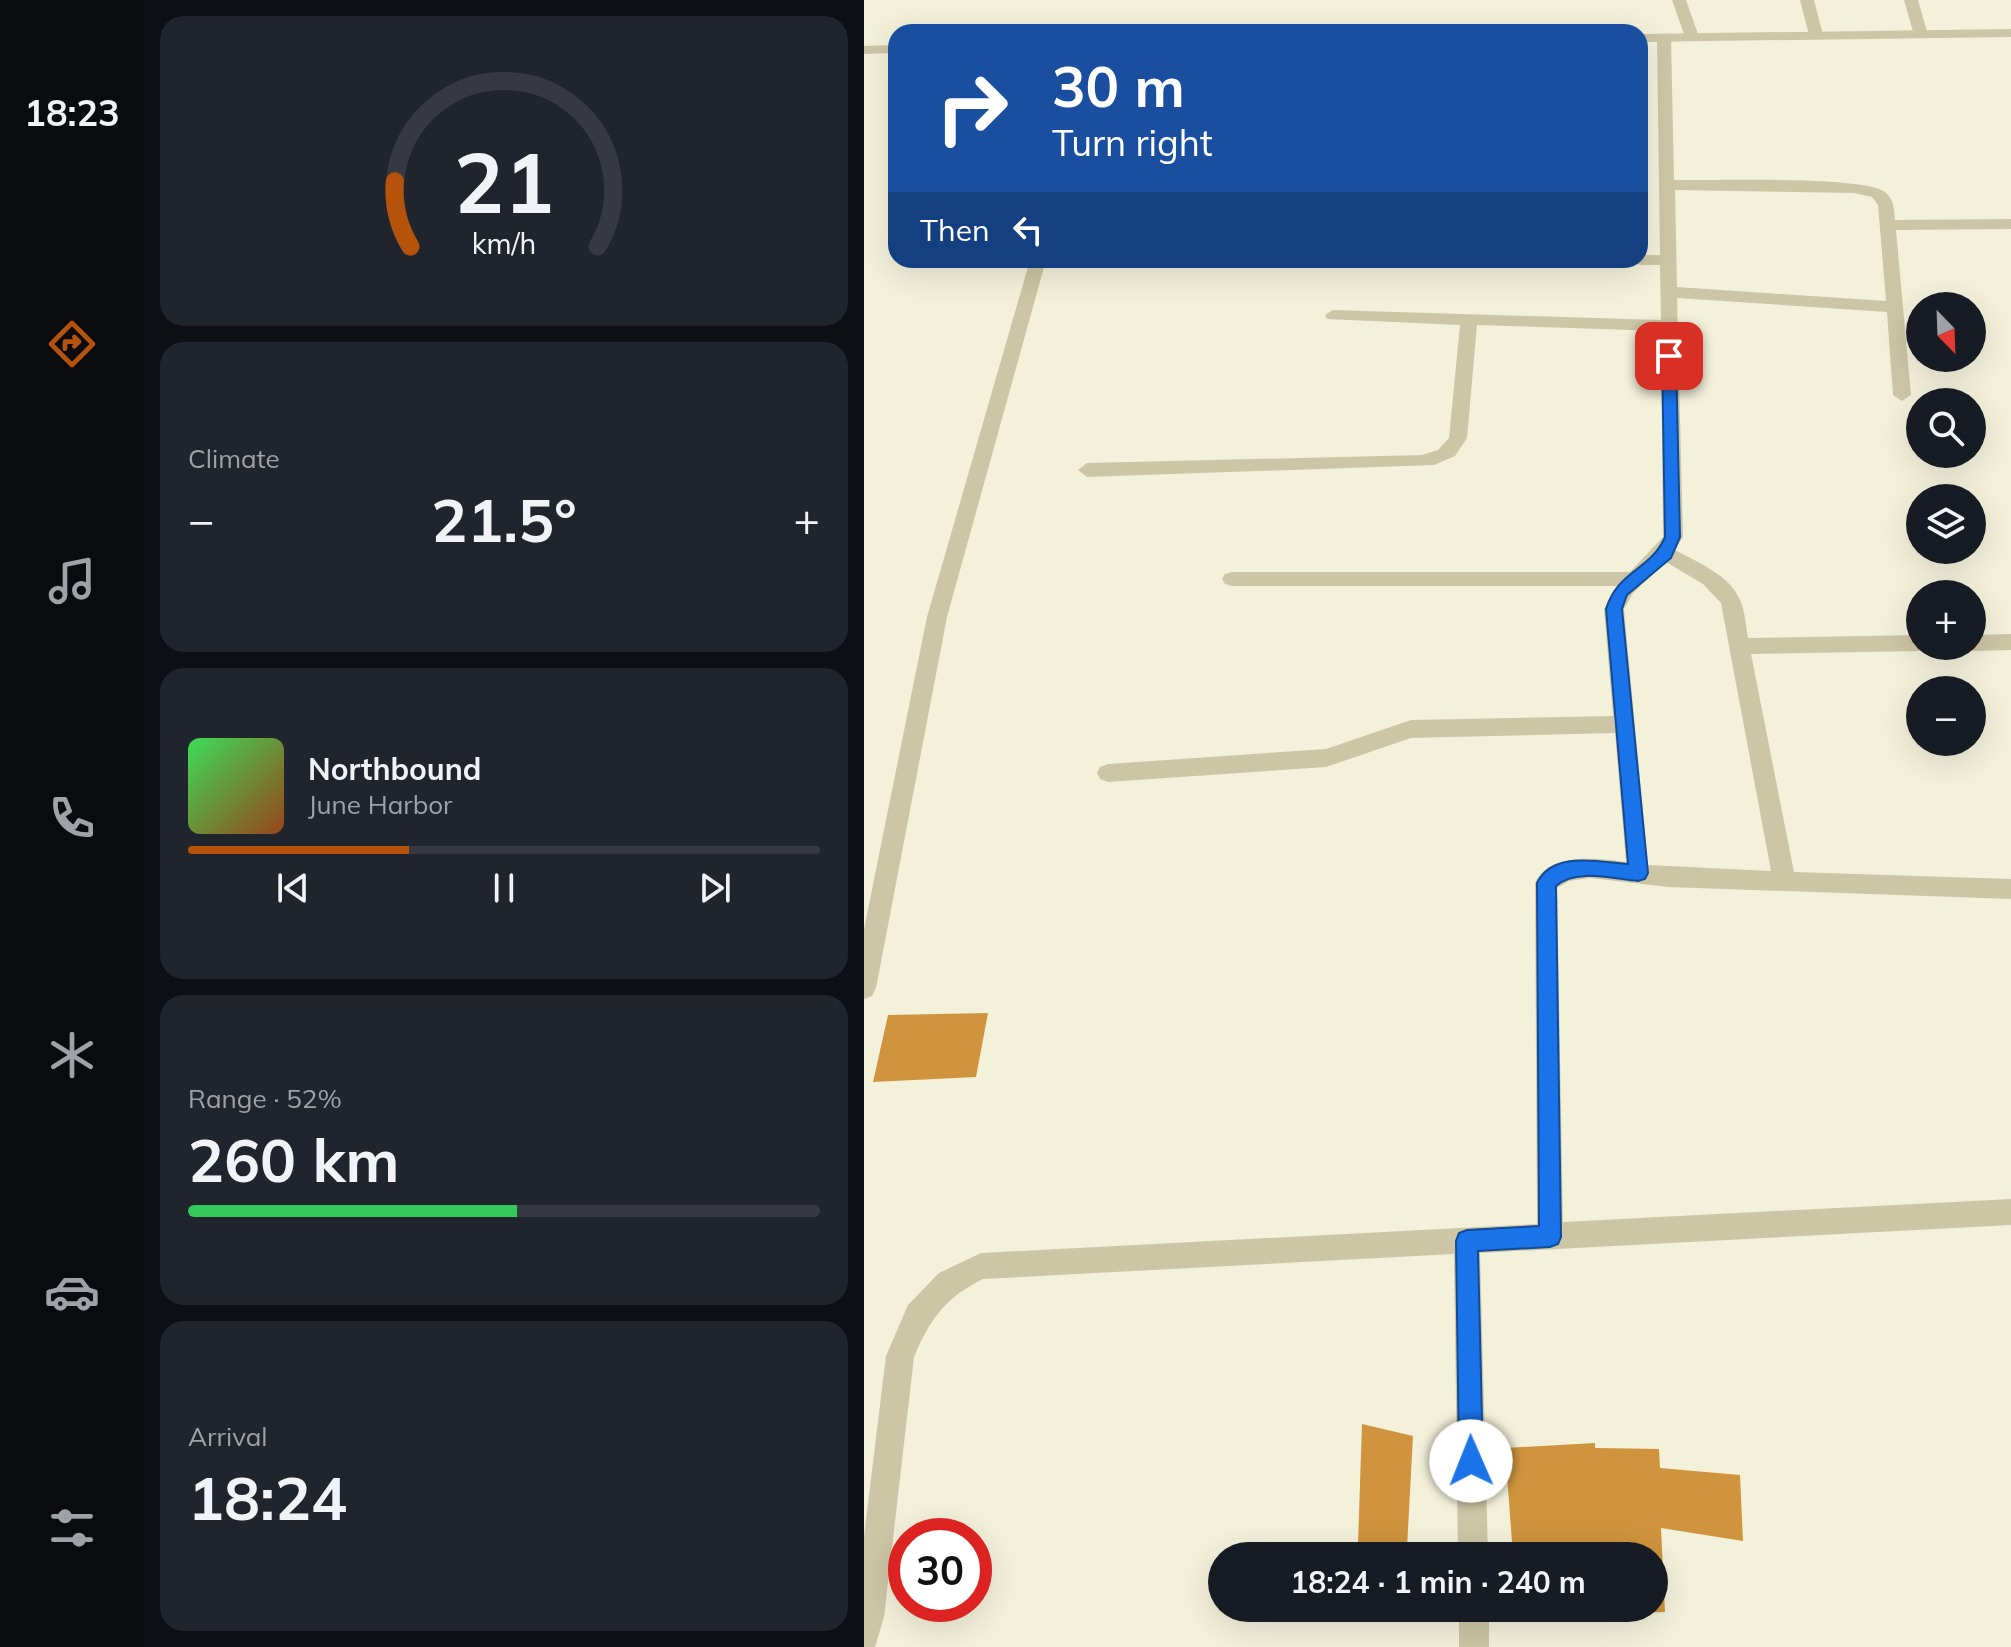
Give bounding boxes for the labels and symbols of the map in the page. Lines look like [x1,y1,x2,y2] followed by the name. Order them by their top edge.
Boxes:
[1906,292,1986,372] north arrow
[1635,322,1703,390] pin
[1429,1419,1513,1503] position arrow
[888,1518,992,1622] speed limit sign: 30

